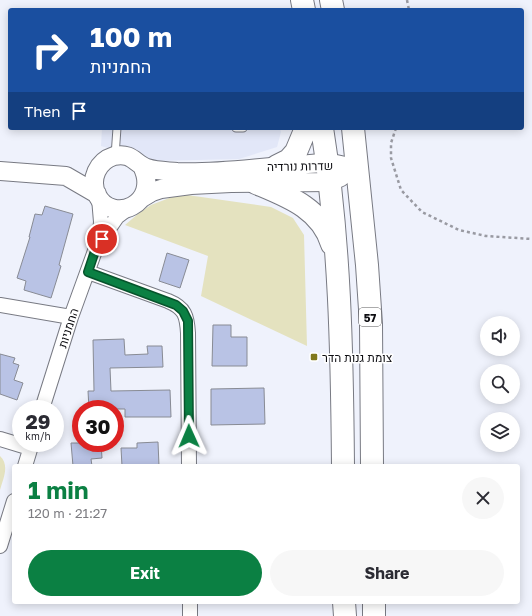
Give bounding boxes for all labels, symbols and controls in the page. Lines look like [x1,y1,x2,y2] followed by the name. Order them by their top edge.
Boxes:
[90,20,172,53] text: 100 m
[24,24,76,76] icon: right
[90,55,151,77] text: החמניות
[68,100,90,122] icon: arrive
[24,102,60,120] text: Then
[267,158,333,174] street label: שדרות נורדיה
[85,222,119,256] pin
[91,228,113,250] icon: arrive
[55,306,81,350] street label: החמניות
[359,308,381,326] road number: 57
[480,316,520,452] map controls
[480,316,520,356] button: sound
[322,350,393,365] place label: צומת גנות הדר
[309,352,319,362] marker: צומת גנות הדר
[480,364,520,404] button: search
[72,400,124,452] speed limit sign: 30
[26,409,50,433] text: 29
[480,412,520,452] button: layers
[168,415,210,457] position arrow
[25,430,51,442] text: km/h
[28,475,88,504] text: 1 min
[462,477,504,519] button: close
[28,505,107,521] text: 120 m · 21:27
[28,550,262,596] button: Exit
[270,550,504,596] button: Share

